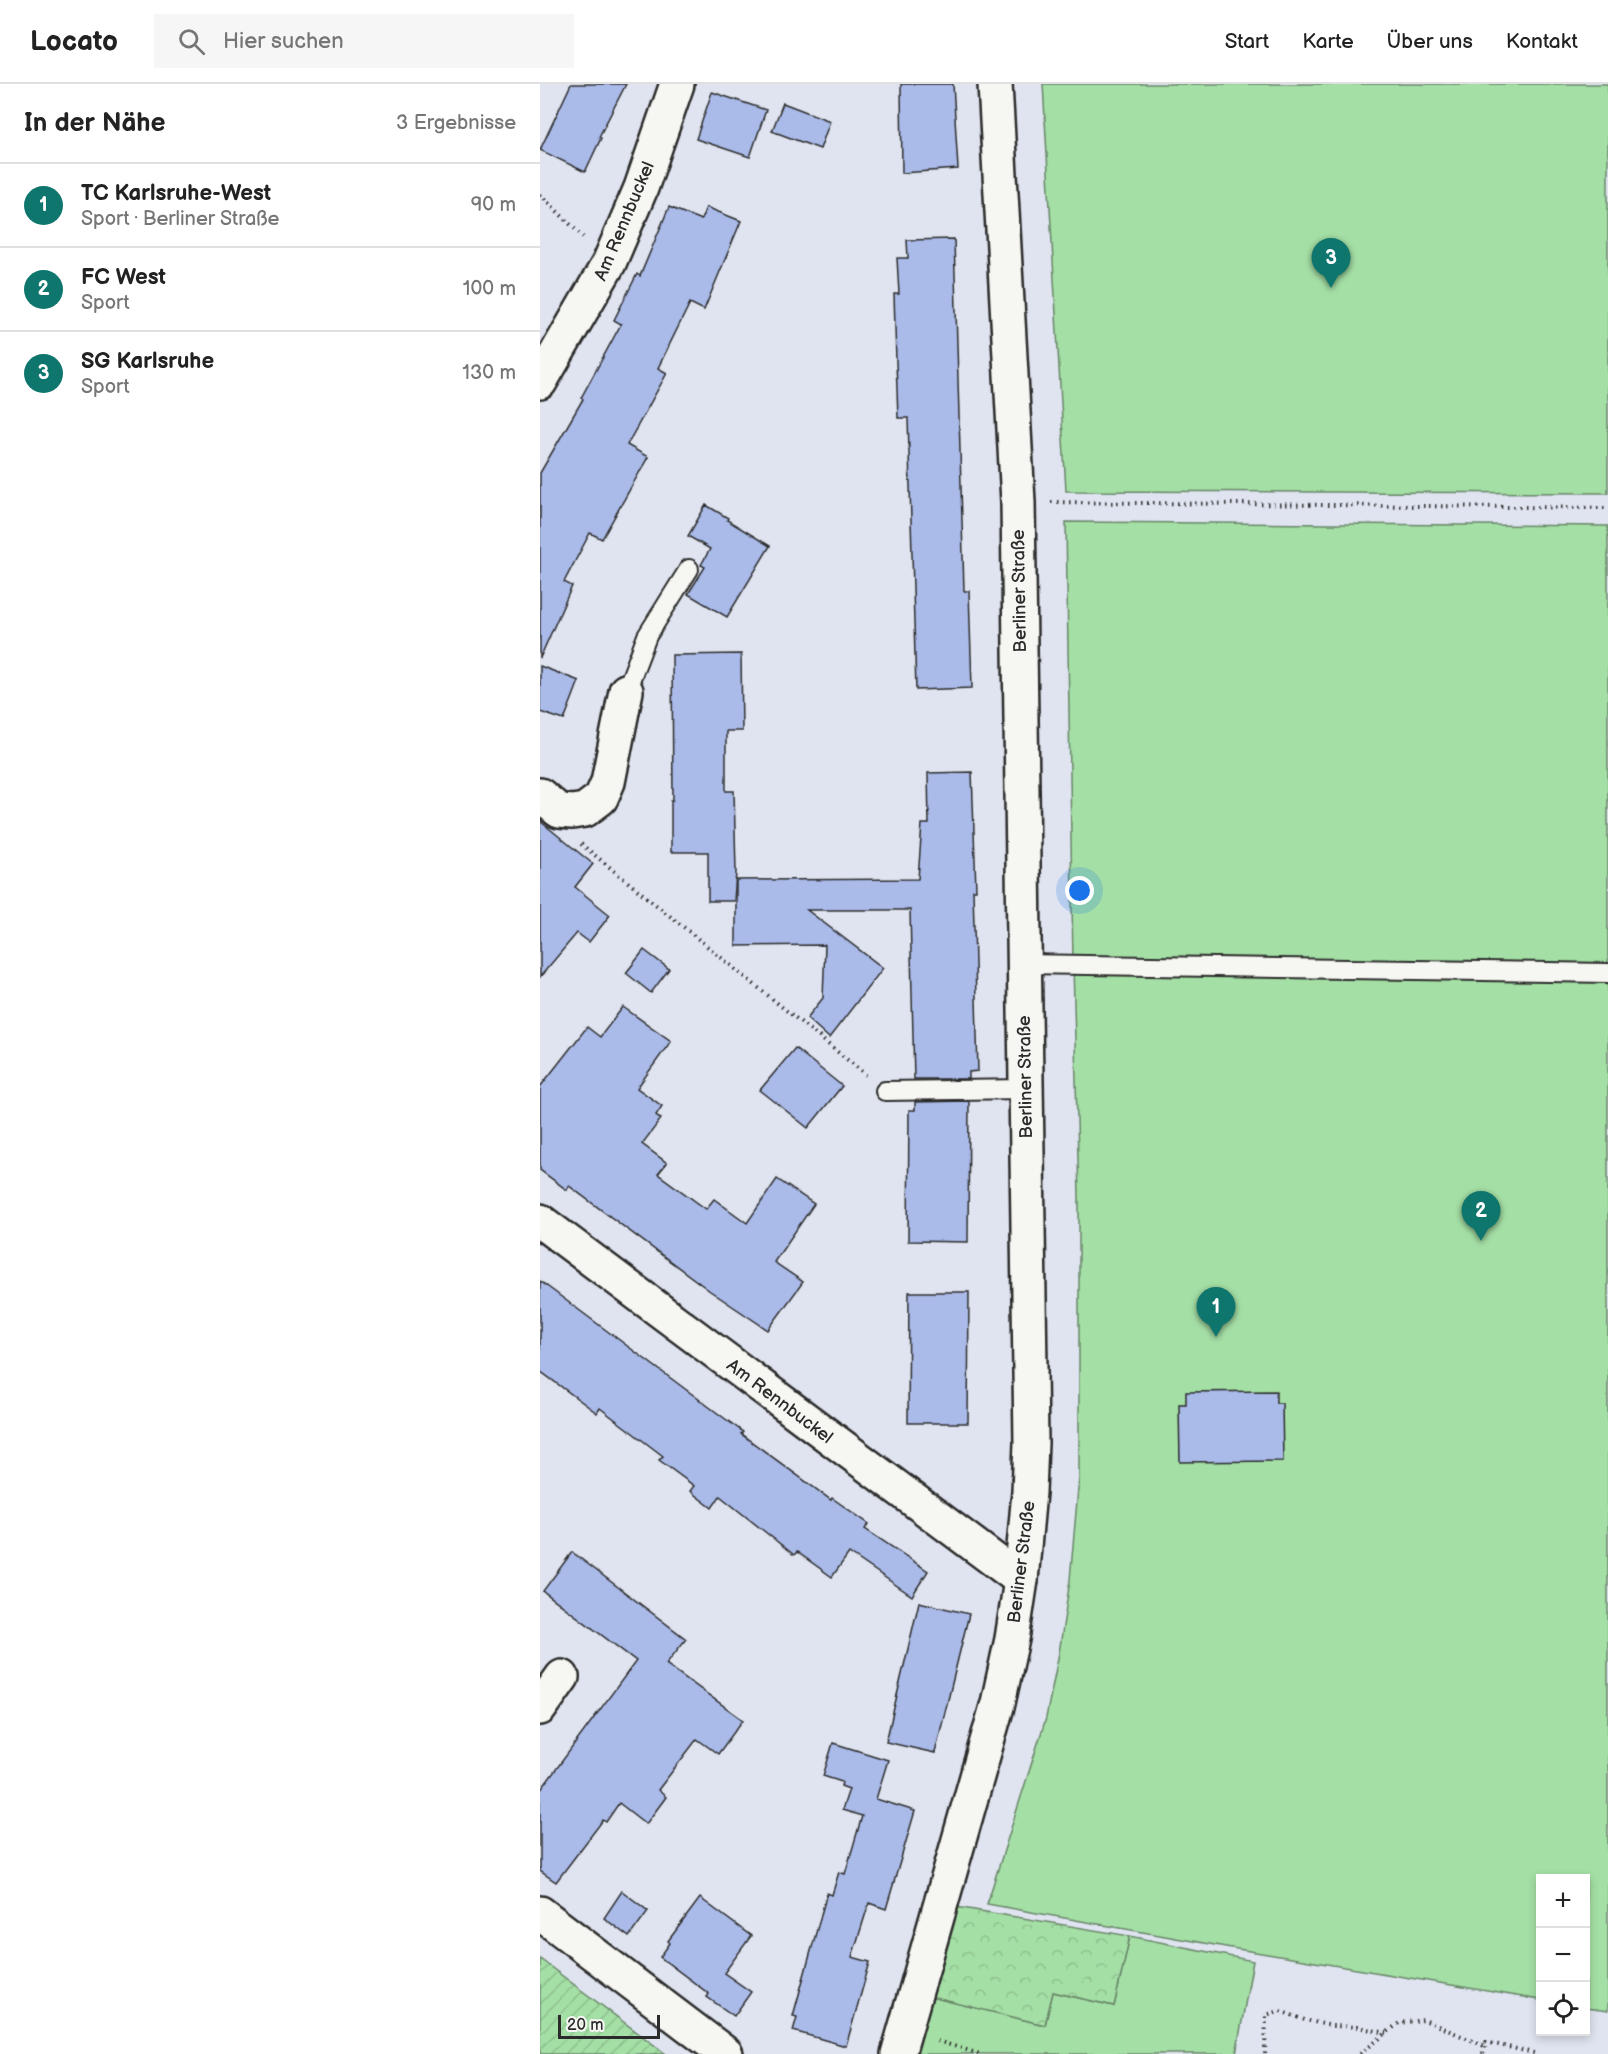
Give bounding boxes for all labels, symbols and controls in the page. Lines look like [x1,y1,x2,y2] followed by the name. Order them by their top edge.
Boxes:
[154,14,574,68] search box
[30,25,118,58] text: Locato
[175,25,208,58] icon: search
[223,28,344,55] text: Hier suchen
[1225,29,1269,54] text: Start
[1302,29,1354,54] text: Karte
[1387,29,1473,54] text: Über uns
[1506,29,1578,54] text: Kontakt
[24,108,166,139] text: In der Nähe
[396,111,516,135] text: 3 Ergebnisse
[590,158,659,284] street label: Am Rennbuckel
[81,180,271,207] text: TC Karlsruhe-West
[39,193,48,217] text: 1
[471,193,516,217] text: 90 m
[81,207,279,231] text: Sport · Berliner Straße
[1312,238,1350,288] pin: 3
[81,264,166,291] text: FC West
[38,277,49,301] text: 2
[463,277,516,301] text: 100 m
[81,291,130,315] text: Sport
[81,348,214,375] text: SG Karlsruhe
[38,361,49,385] text: 3
[462,361,516,385] text: 130 m
[81,375,130,399] text: Sport
[1008,529,1031,653] street label: Berliner Straße
[1065,876,1094,905] your location
[1014,1015,1037,1139] street label: Berliner Straße
[1462,1192,1500,1241] pin: 2
[1196,1288,1236,1337] pin: 1
[722,1355,837,1448] street label: Am Rennbuckel
[1004,1499,1039,1624] street label: Berliner Straße
[1536,1874,1590,2036] map controls
[1536,1874,1590,1928] button: +
[1536,1928,1590,1982] button: −
[1536,1982,1590,2036] button: locate
[558,2012,660,2040] scale bar
[567,2016,603,2035] text: 20 m

